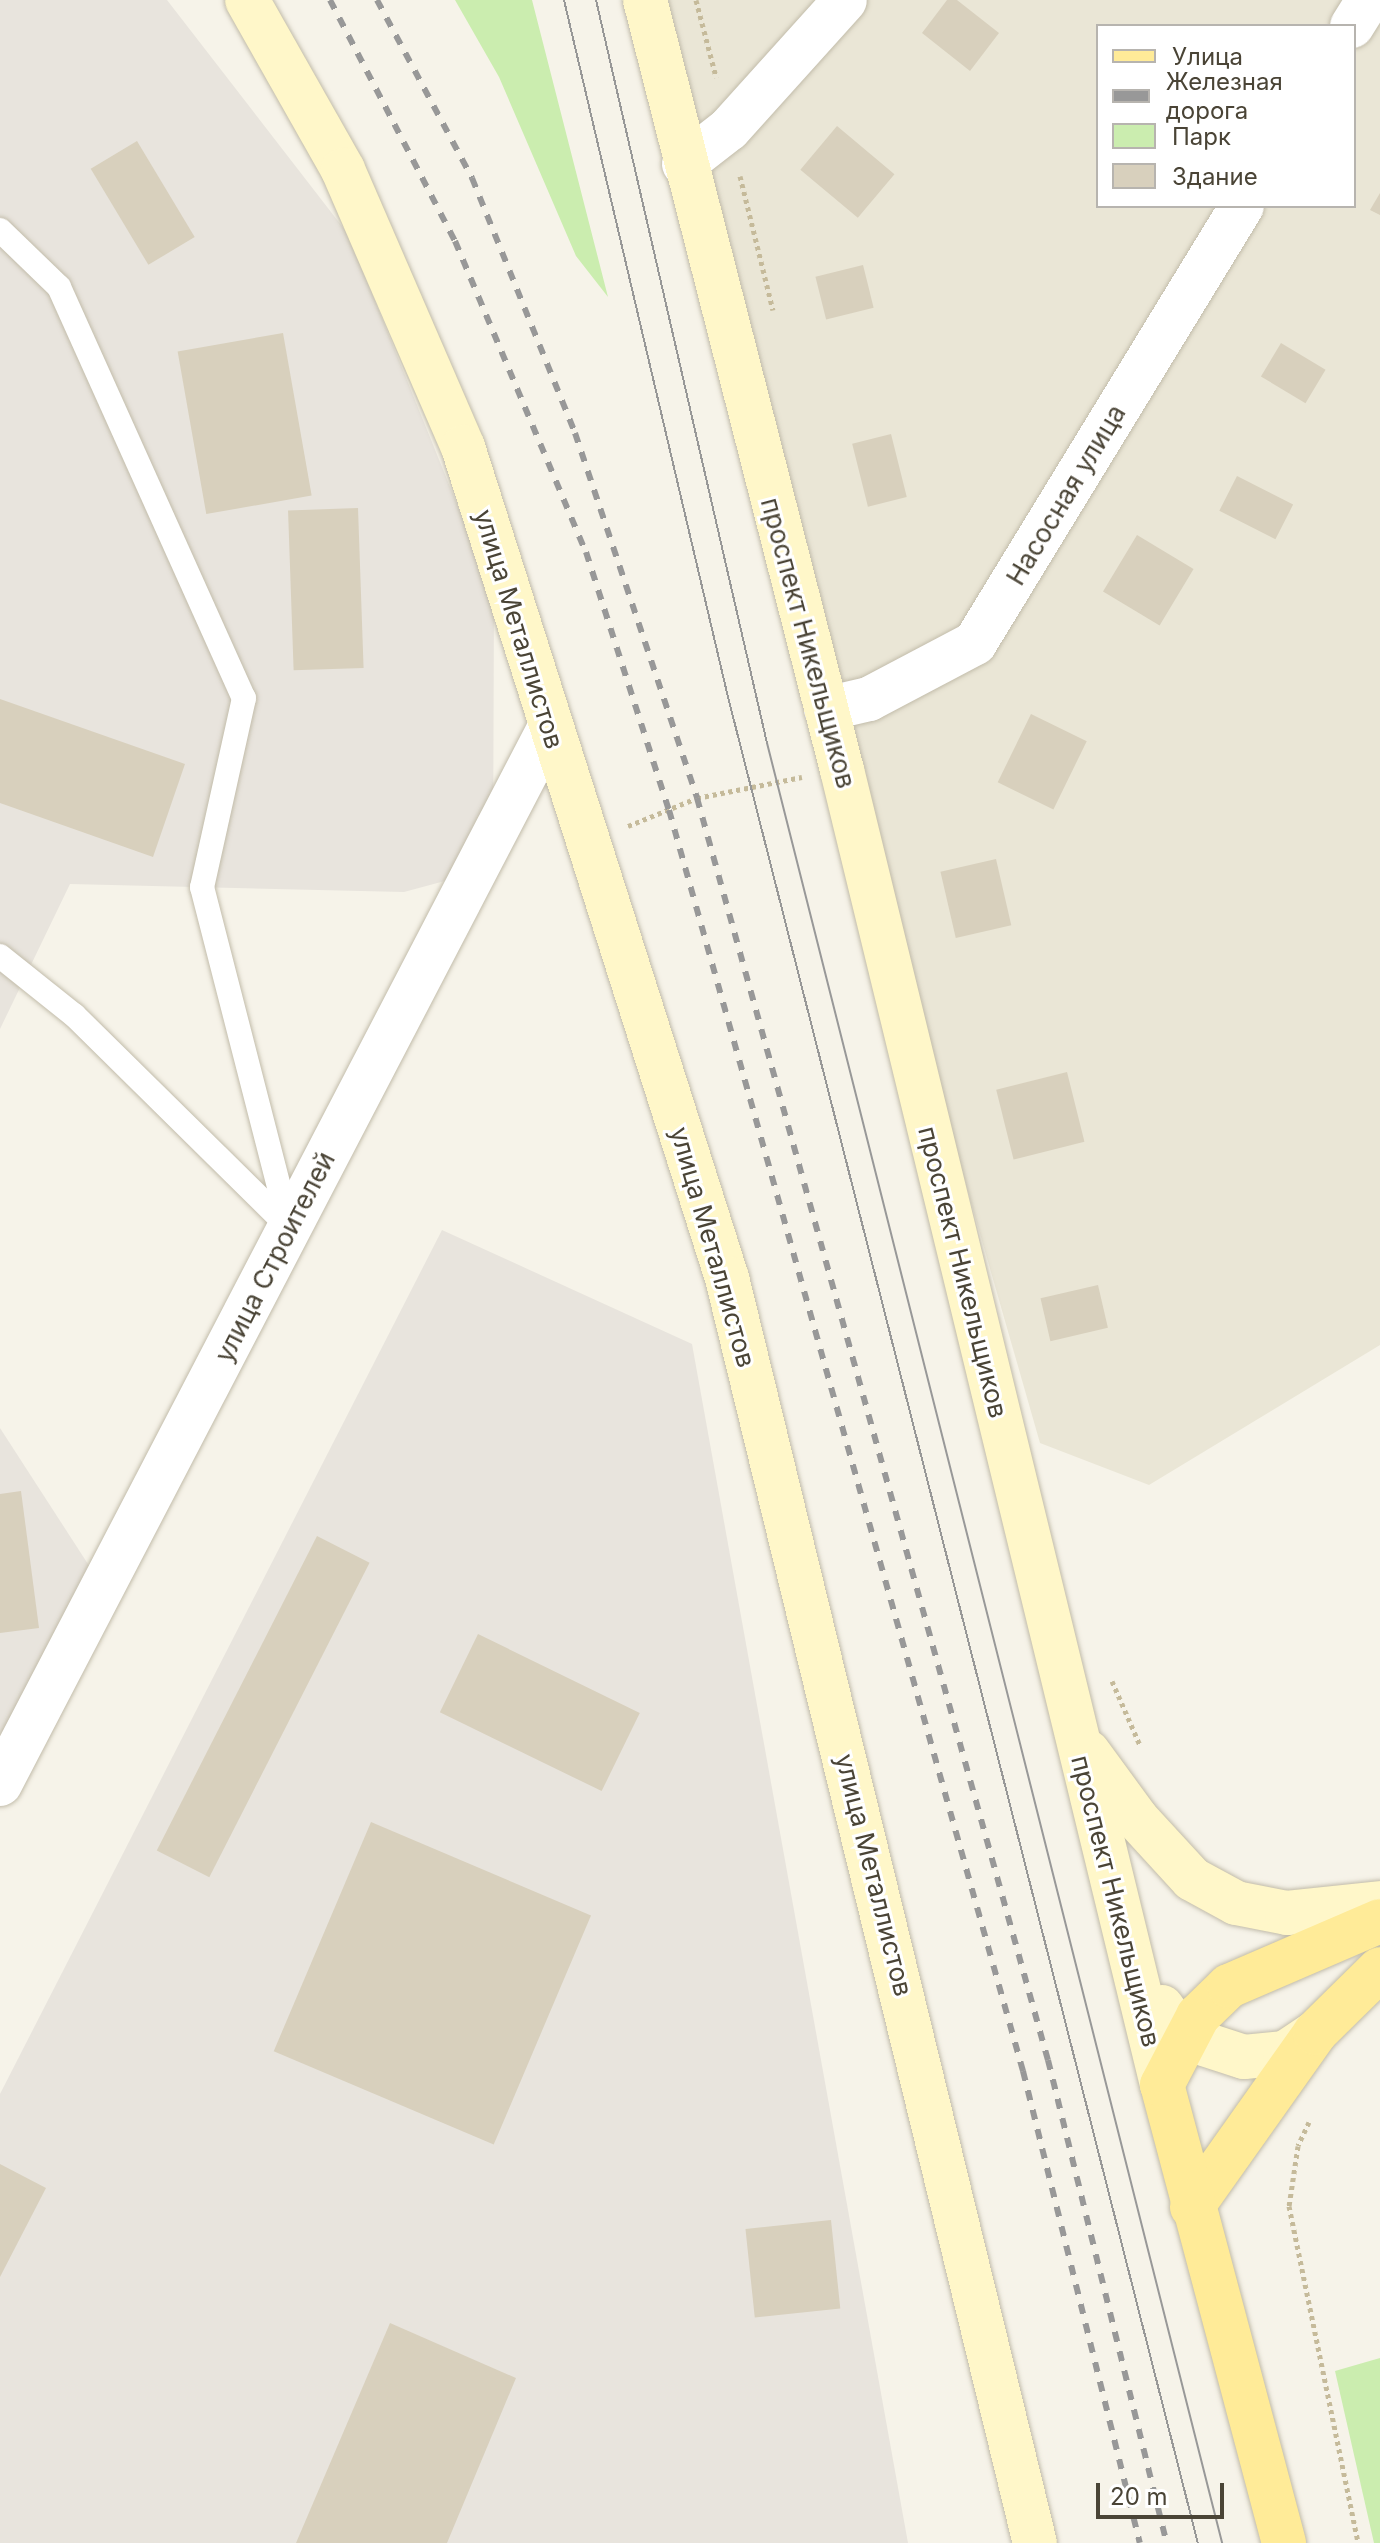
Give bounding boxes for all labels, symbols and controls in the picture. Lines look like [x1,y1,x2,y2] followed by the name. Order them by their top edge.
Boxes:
[1096,24,1356,208] legend
[1172,42,1243,71] text: Улица
[1166,67,1283,125] text: Железная дорога
[1172,122,1231,151] text: Парк
[1172,162,1258,191] text: Здание
[1000,399,1132,591] street label: Насосная улица
[754,494,862,792] street label: проспект Никельщиков
[468,506,570,752] street label: улица Металлистов
[664,1123,762,1371] street label: улица Металлистов
[912,1123,1014,1421] street label: проспект Никельщиков
[208,1147,342,1367] street label: улица Строителей
[829,1751,919,1999] street label: улица Металлистов
[1065,1752,1167,2050] street label: проспект Никельщиков
[1100,2467,1228,2517] scale bar
[1110,2482,1168,2511] text: 20 m

